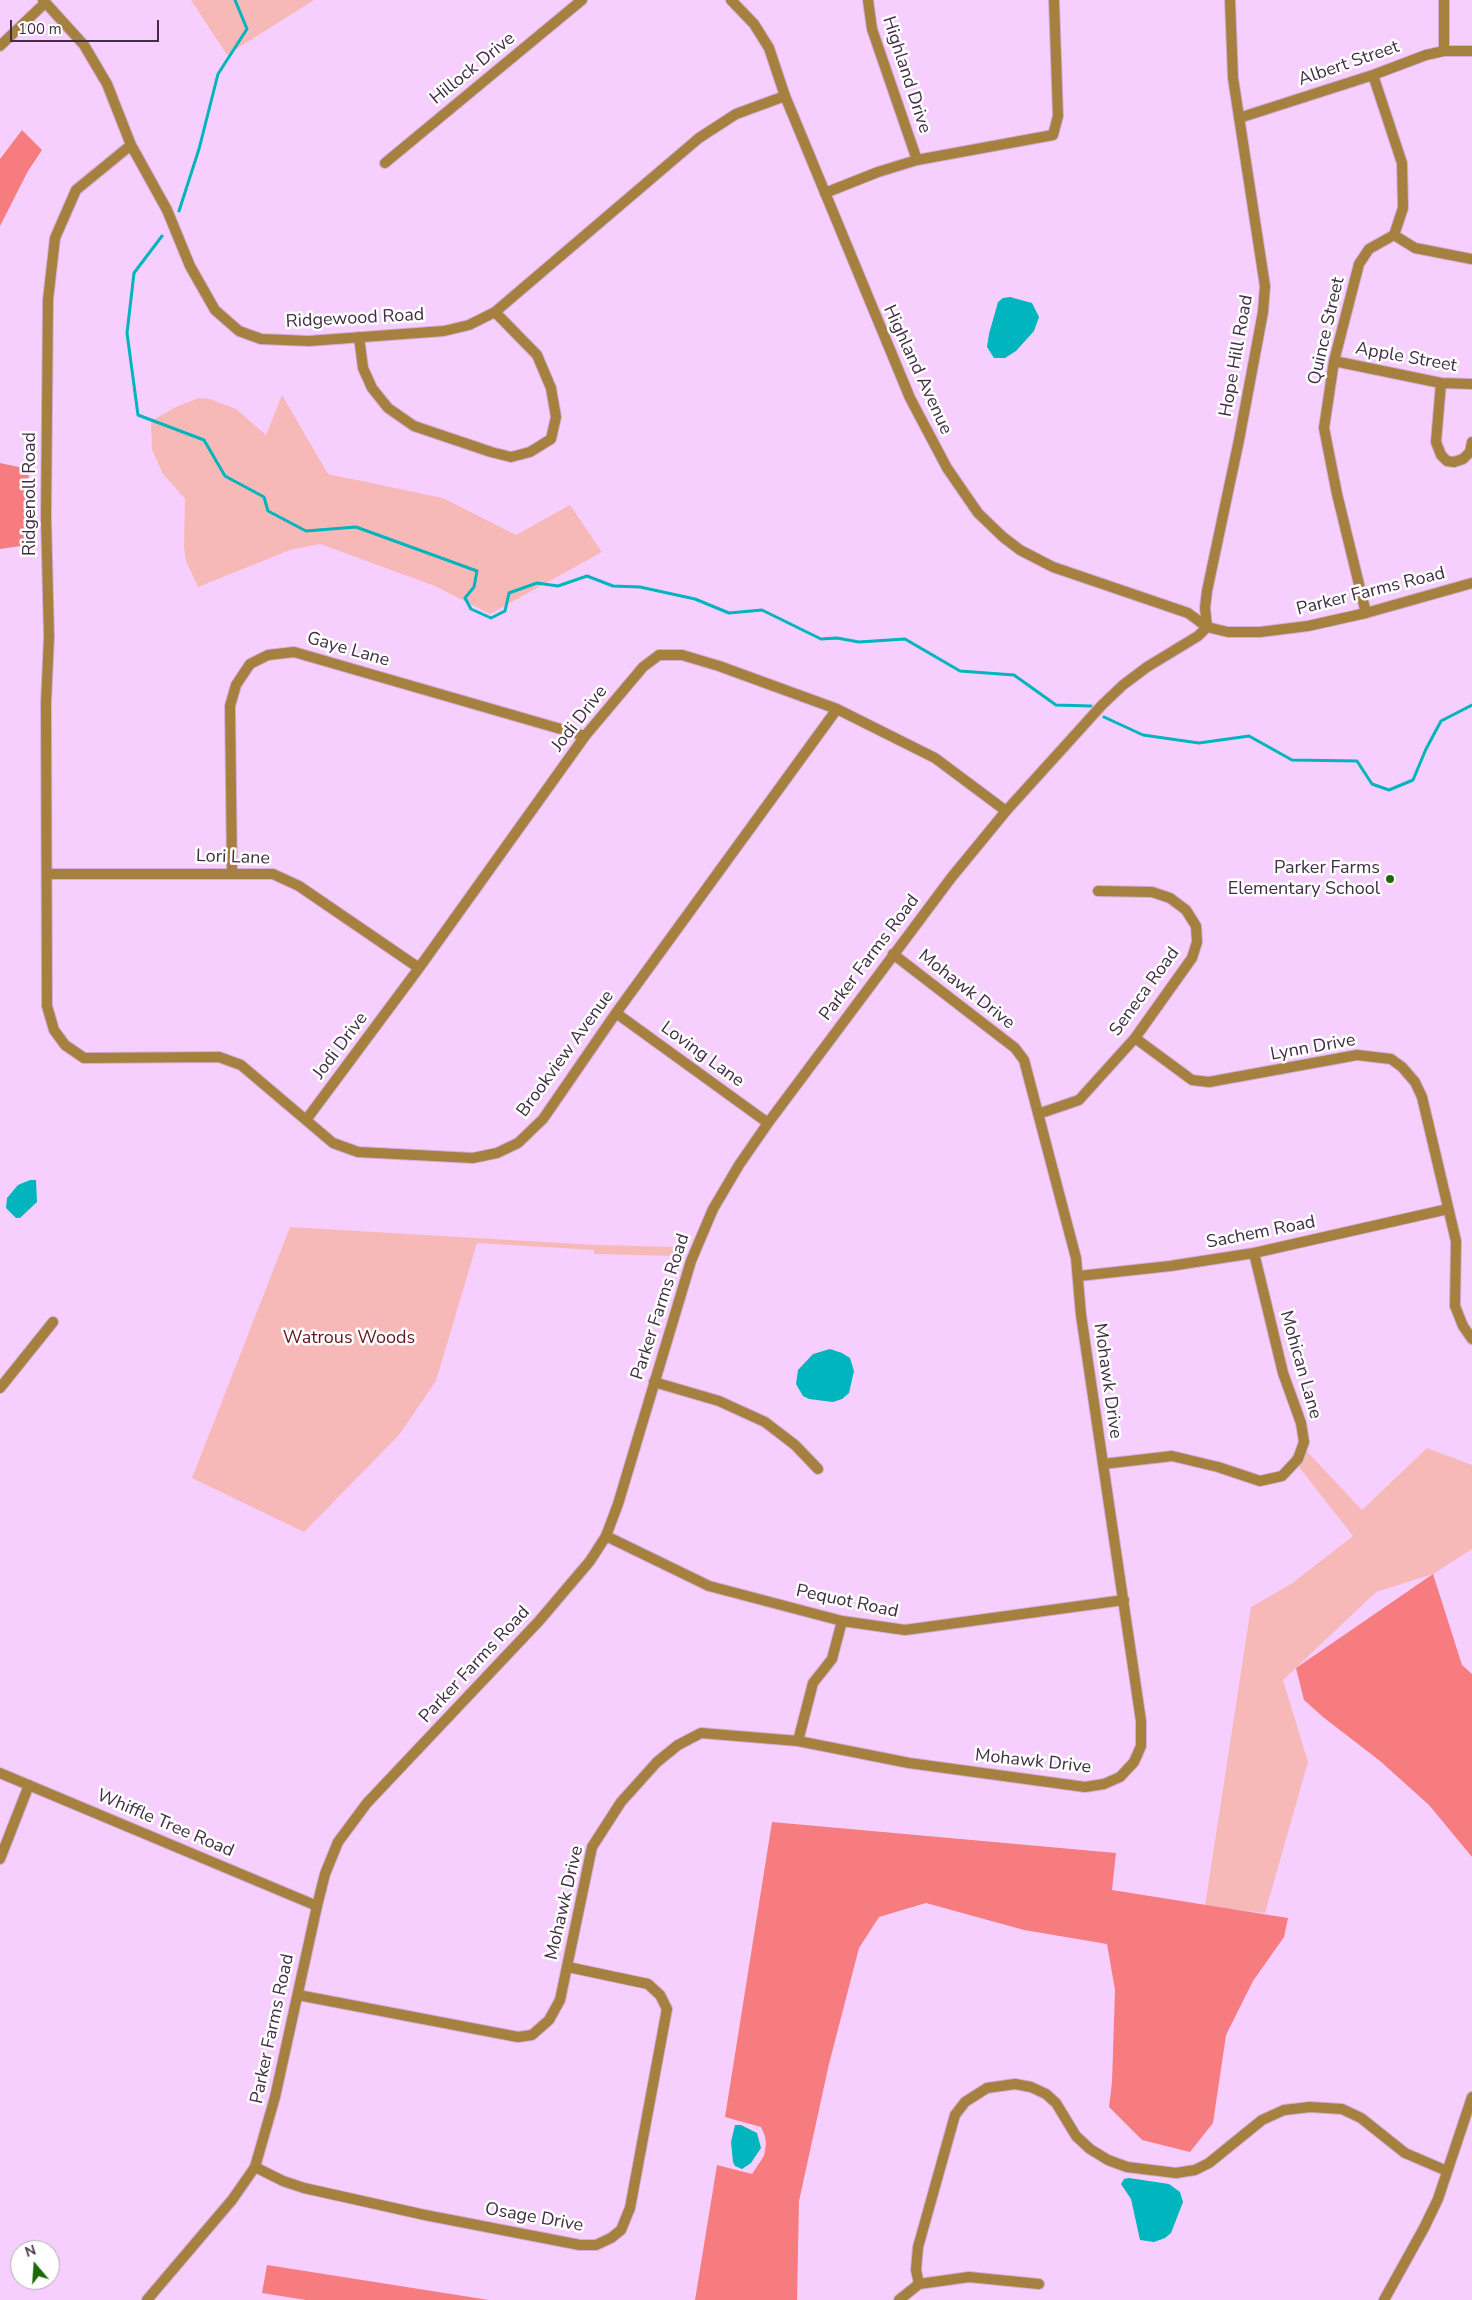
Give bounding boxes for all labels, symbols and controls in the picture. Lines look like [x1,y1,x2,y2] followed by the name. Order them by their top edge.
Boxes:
[12,10,161,42] scale bar
[877,14,935,136] street label: Highland Drive
[18,19,62,39] text: 100 m
[426,28,520,110] street label: Hillock Drive
[1296,37,1402,91] street label: Albert Street
[1304,275,1350,387] street label: Quince Street
[1216,293,1258,419] street label: Hope Hill Road
[878,302,956,438] street label: Highland Avenue
[285,305,425,333] street label: Ridgewood Road
[1354,338,1458,378] street label: Apple Street
[20,432,42,556] street label: Ridgenoll Road
[1294,563,1448,621] street label: Parker Farms Road
[304,628,392,672] street label: Gaye Lane
[548,682,612,756] street label: Jodi Drive
[196,846,270,870] street label: Lori Lane
[1228,858,1380,901] place label: Parker Farms Elementary School
[1384,873,1396,885] marker: Parker Farms Elementary School
[816,891,924,1025] street label: Parker Farms Road
[1105,943,1185,1041] street label: Seneca Road
[913,946,1019,1034] street label: Mohawk Drive
[513,987,619,1121] street label: Brookview Avenue
[309,1008,373,1084] street label: Jodi Drive
[656,1018,748,1092] street label: Loving Lane
[1269,1030,1357,1066] street label: Lynn Drive
[1205,1212,1317,1254] street label: Sachem Road
[627,1231,695,1383] street label: Parker Farms Road
[1274,1308,1326,1422] street label: Mohican Lane
[1088,1322,1126,1440] street label: Mohawk Drive
[283,1328,415,1350] park label: Watrous Woods
[794,1581,900,1623] street label: Pequot Road
[415,1602,535,1728] street label: Parker Farms Road
[974,1745,1092,1779] street label: Mohawk Drive
[93,1785,237,1863] street label: Whiffle Tree Road
[541,1844,589,1962] street label: Mohawk Drive
[247,1952,299,2106] street label: Parker Farms Road
[483,2199,585,2237] street label: Osage Drive
[10,2240,60,2290] north arrow
[23,2241,38,2262] text: N

